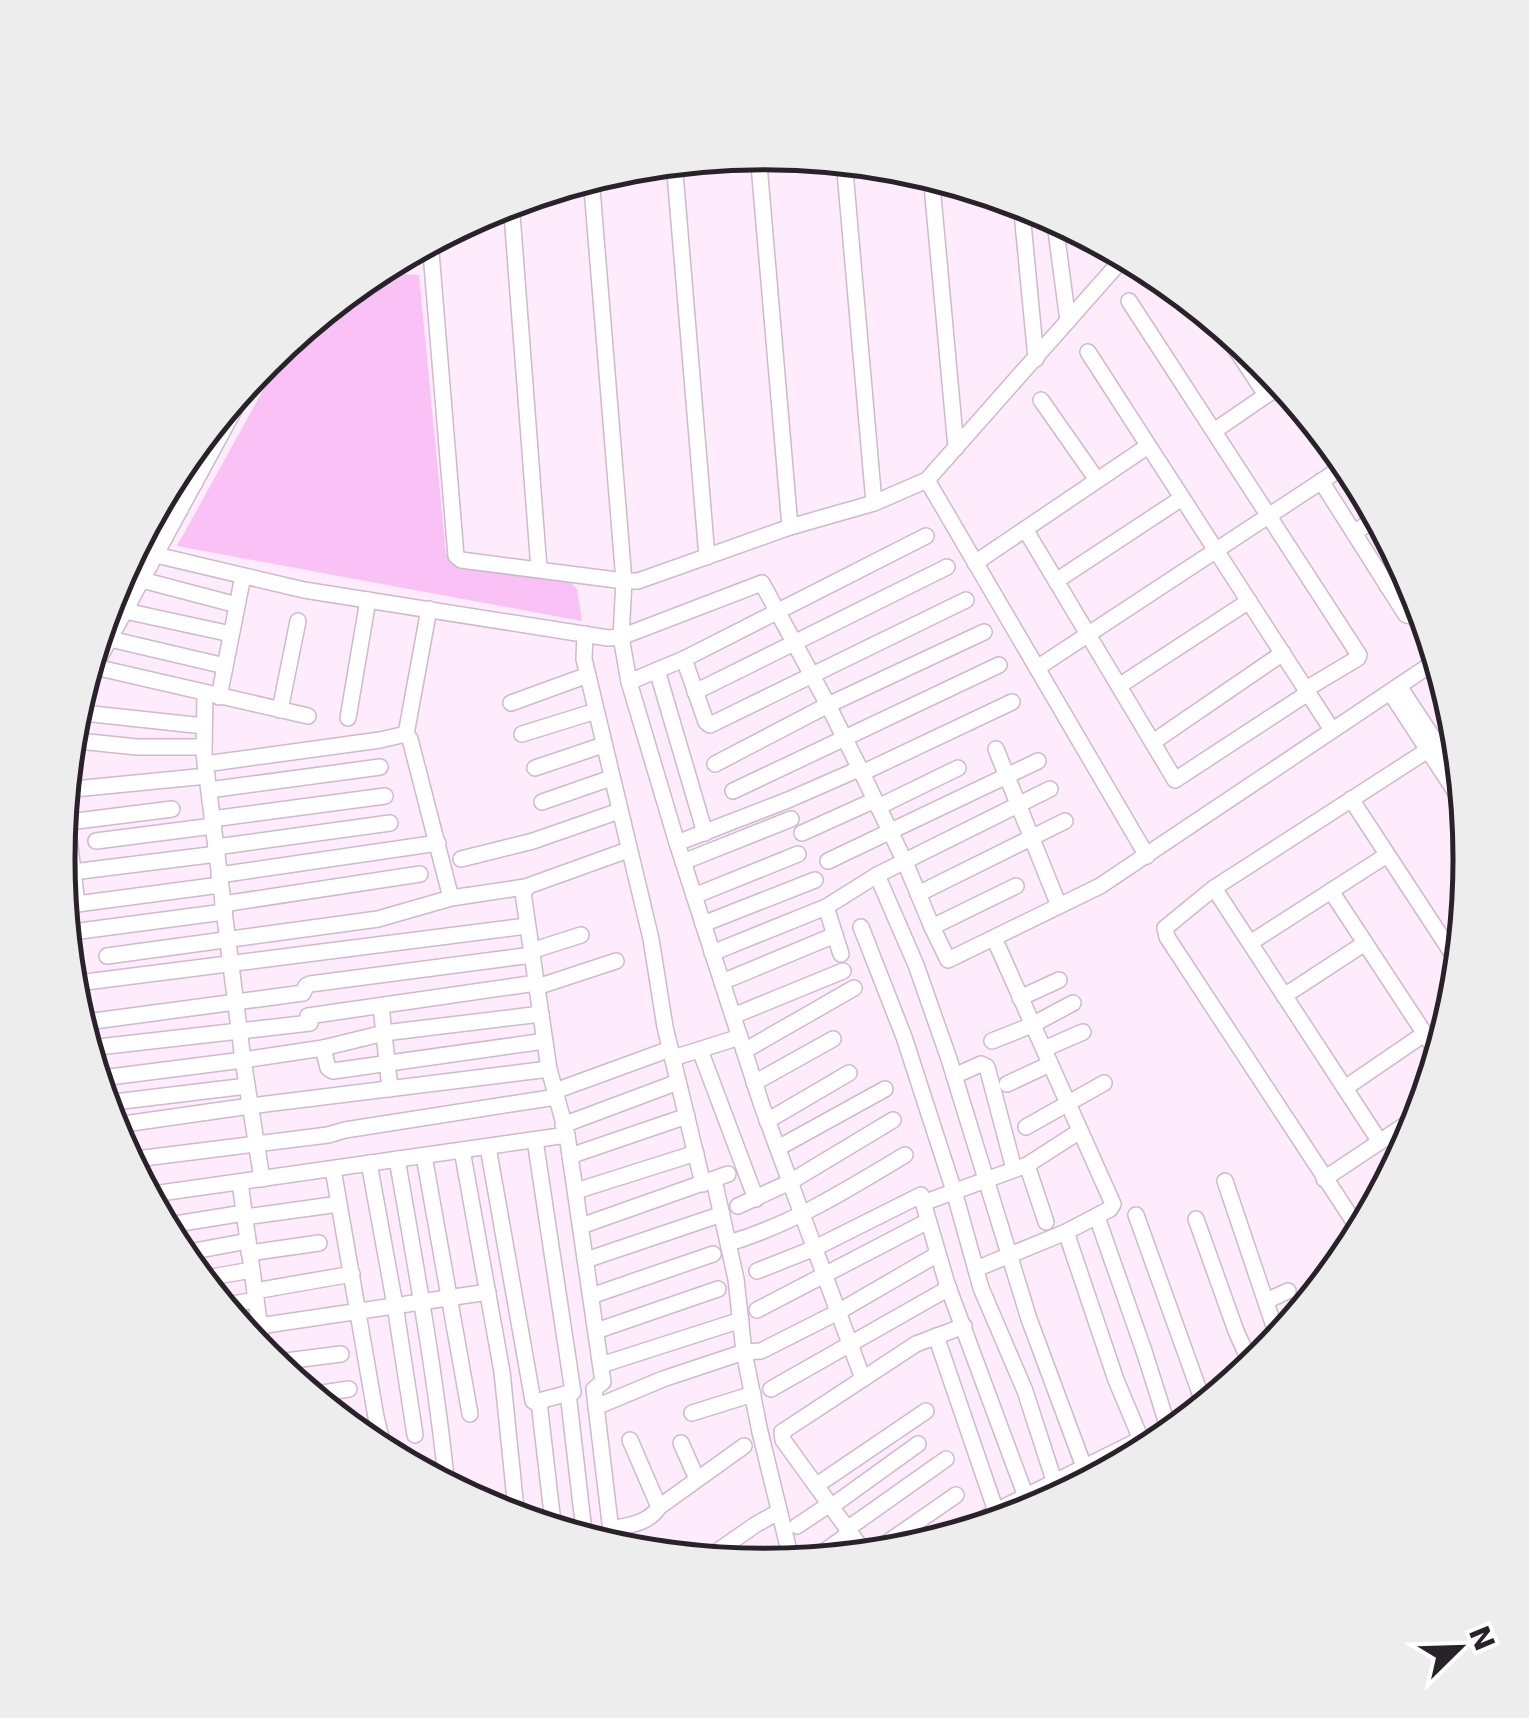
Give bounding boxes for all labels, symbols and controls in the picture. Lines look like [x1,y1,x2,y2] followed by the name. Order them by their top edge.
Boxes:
[1409,1598,1509,1698] north arrow
[1462,1621,1501,1656] text: N

